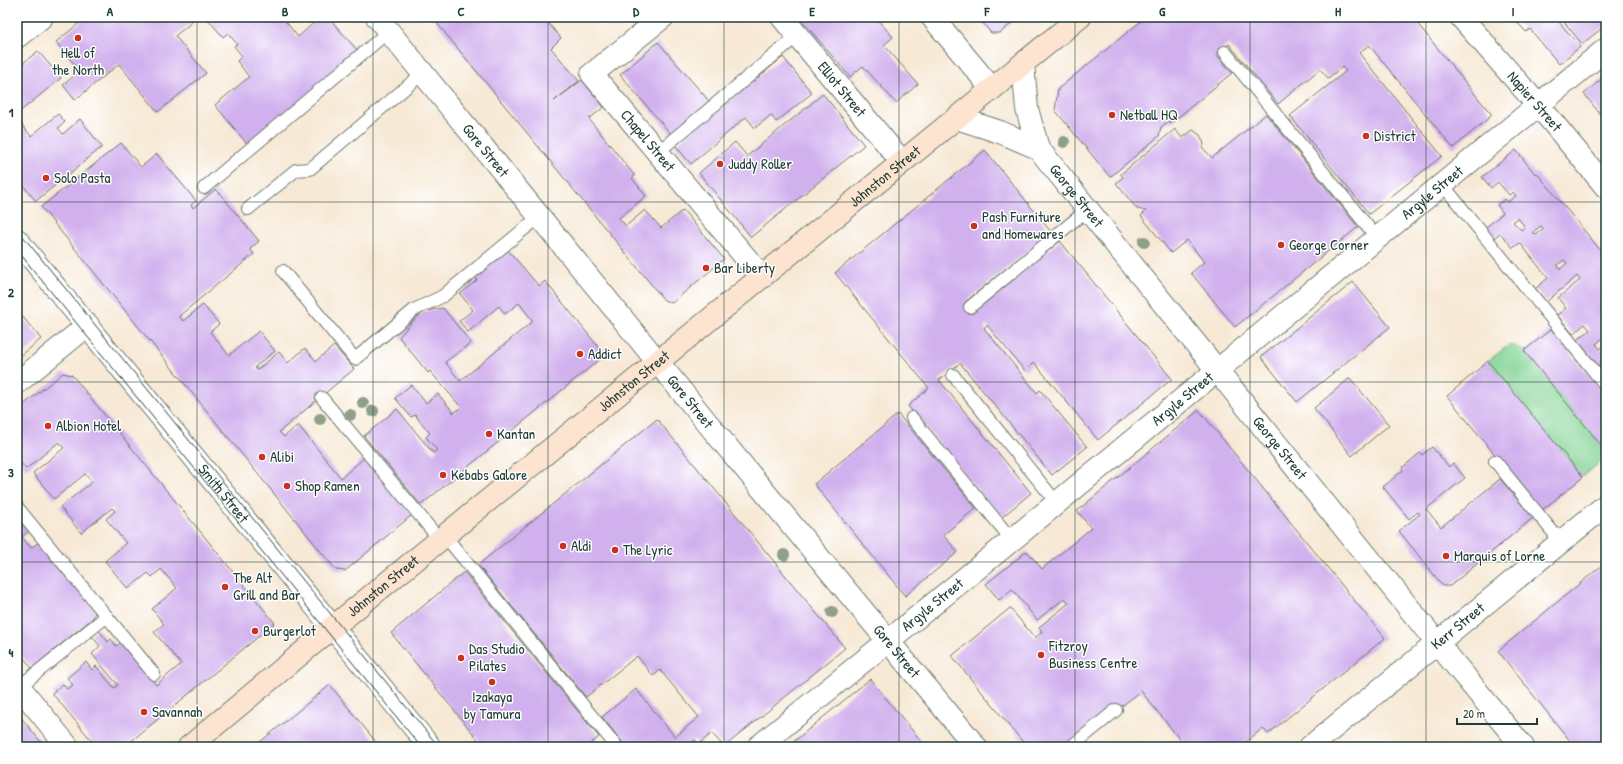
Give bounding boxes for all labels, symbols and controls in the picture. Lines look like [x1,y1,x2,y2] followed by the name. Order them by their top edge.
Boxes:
[107,2,114,20] text: A
[282,2,289,20] text: B
[457,2,465,20] text: C
[633,2,640,20] text: D
[809,2,815,20] text: E
[984,2,991,20] text: F
[1159,2,1166,20] text: G
[1335,2,1341,20] text: H
[1511,2,1515,20] text: I
[73,33,83,43] marker: Hell of the North
[52,42,104,80] place label: Hell of the North
[813,57,872,122] street label: Elliot Street
[1503,66,1568,137] street label: Napier Street
[9,103,14,121] text: 1
[1120,104,1178,125] place label: Netball HQ
[616,105,681,177] street label: Chapel Street
[1107,110,1117,120] marker: Netball HQ
[458,119,515,182] street label: Gore Street
[1374,125,1416,146] place label: District
[1361,131,1371,141] marker: District
[844,140,926,212] street label: Johnston Street
[728,153,792,174] place label: Juddy Roller
[715,159,725,169] marker: Juddy Roller
[1045,159,1109,232] street label: George Street
[1397,160,1468,224] street label: Argyle Street
[54,167,110,188] place label: Solo Pasta
[41,173,51,183] marker: Solo Pasta
[982,206,1064,244] place label: Pash Furniture and Homewares
[969,221,979,231] marker: Pash Furniture and Homewares
[1289,234,1369,255] place label: George Corner
[1276,240,1286,250] marker: George Corner
[714,257,775,278] place label: Bar Liberty
[701,263,711,273] marker: Bar Liberty
[8,283,15,301] text: 2
[588,343,622,364] place label: Addict
[593,345,675,416] street label: Johnston Street
[575,349,585,359] marker: Addict
[1147,366,1218,430] street label: Argyle Street
[662,370,719,433] street label: Gore Street
[1248,411,1313,485] street label: George Street
[56,415,121,436] place label: Albion Hotel
[43,421,53,431] marker: Albion Hotel
[497,423,536,444] place label: Kantan
[484,429,494,439] marker: Kantan
[270,446,294,467] place label: Alibi
[257,452,267,462] marker: Alibi
[194,459,255,528] street label: Smith Street
[8,463,14,481] text: 3
[451,464,527,485] place label: Kebabs Galore
[438,470,448,480] marker: Kebabs Galore
[295,475,360,496] place label: Shop Ramen
[282,481,292,491] marker: Shop Ramen
[571,535,592,556] place label: Aldi
[623,539,673,560] place label: The Lyric
[558,541,568,551] marker: Aldi
[610,545,620,555] marker: The Lyric
[1454,545,1545,566] place label: Marquis of Lorne
[342,550,424,621] street label: Johnston Street
[1441,551,1451,561] marker: Marquis of Lorne
[233,567,301,605] place label: The Alt Grill and Bar
[897,572,968,636] street label: Argyle Street
[220,582,230,592] marker: The Alt Grill and Bar
[1426,597,1490,654] street label: Kerr Street
[263,620,317,641] place label: Burgerlot
[869,620,926,683] street label: Gore Street
[250,626,260,636] marker: Burgerlot
[1048,635,1137,673] place label: Fitzroy Business Centre
[469,638,525,676] place label: Das Studio Pilates
[9,643,14,661] text: 4
[1036,650,1046,660] marker: Fitzroy Business Centre
[456,653,466,663] marker: Das Studio Pilates
[487,677,497,687] marker: Izakaya by Tamura
[464,686,520,724] place label: Izakaya by Tamura
[1457,700,1537,726] scale bar
[152,701,202,722] place label: Savannah
[1463,705,1485,722] text: 20 m
[139,707,149,717] marker: Savannah

